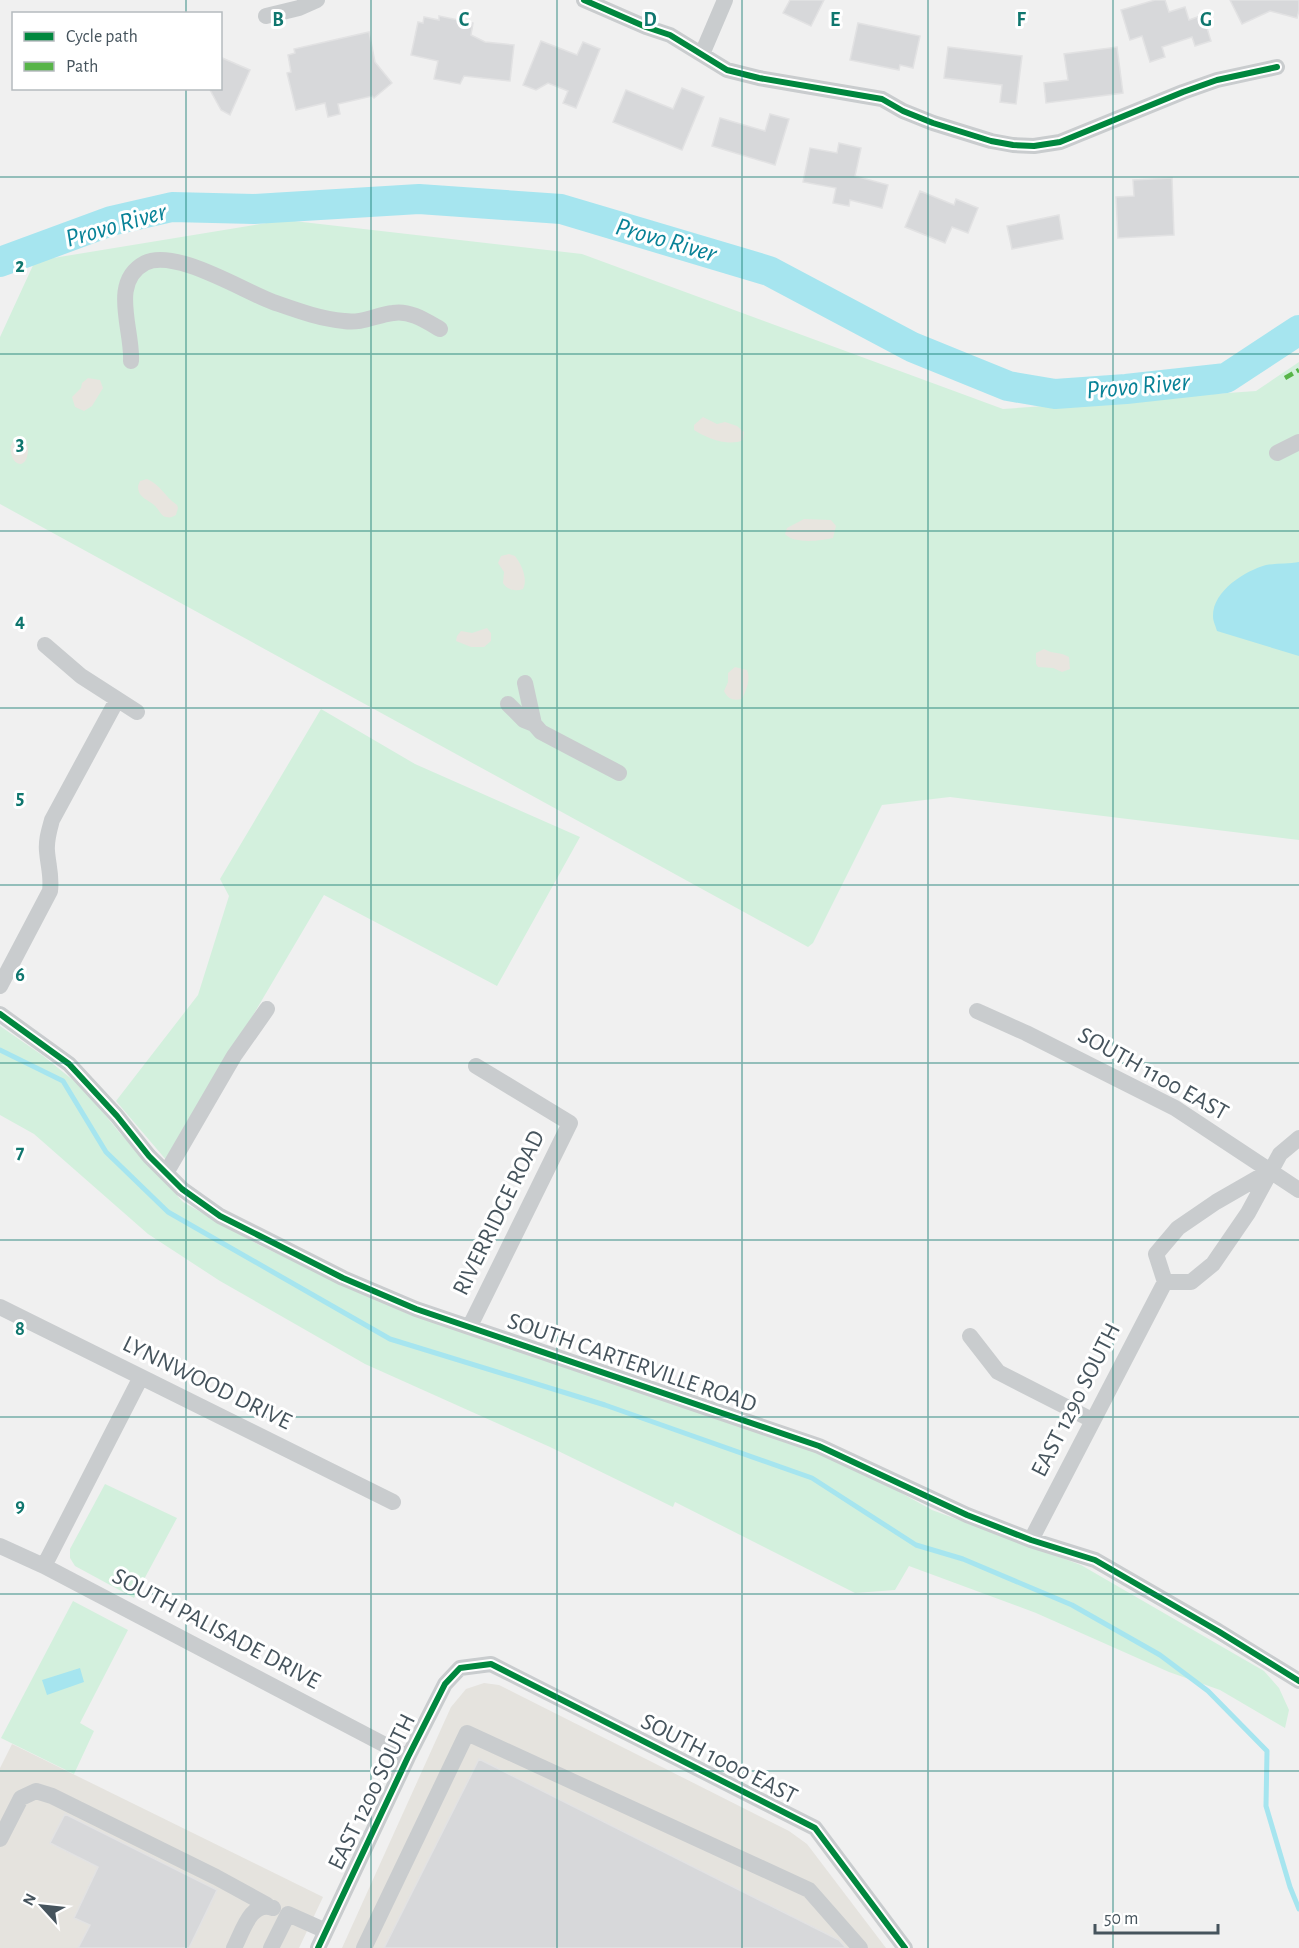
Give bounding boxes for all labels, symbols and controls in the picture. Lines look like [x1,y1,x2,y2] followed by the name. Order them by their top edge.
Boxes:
[272,10,284,30] text: B
[459,10,470,30] text: C
[643,10,657,30] text: D
[830,10,840,30] text: E
[1016,10,1026,30] text: F
[1200,10,1212,30] text: G
[12,12,222,90] legend
[66,28,138,46] text: Cycle path
[66,58,98,76] text: Path
[62,198,171,252] water label: Provo River
[612,213,721,267] water label: Provo River
[15,256,25,276] text: 2
[1085,368,1192,403] water label: Provo River
[16,434,24,454] text: 3
[15,611,25,631] text: 4
[16,788,24,808] text: 5
[15,965,25,985] text: 6
[1074,1023,1232,1125] street label: SOUTH 1100 EAST
[449,1127,549,1299] street label: RIVERRIDGE ROAD
[16,1142,25,1162] text: 7
[504,1309,760,1417] street label: SOUTH CARTERVILLE ROAD
[15,1319,25,1339] text: 8
[1027,1319,1125,1481] street label: EAST 1290 SOUTH
[119,1332,296,1434] street label: LYNNWOOD DRIVE
[15,1496,25,1516] text: 9
[108,1564,324,1694] street label: SOUTH PALISADE DRIVE
[637,1709,801,1809] street label: SOUTH 1000 EAST
[324,1710,420,1874] street label: EAST 1200 SOUTH
[12,1876,72,1936] north arrow
[20,1891,39,1908] text: N
[1095,1897,1218,1935] scale bar
[1104,1910,1138,1928] text: 50 m

